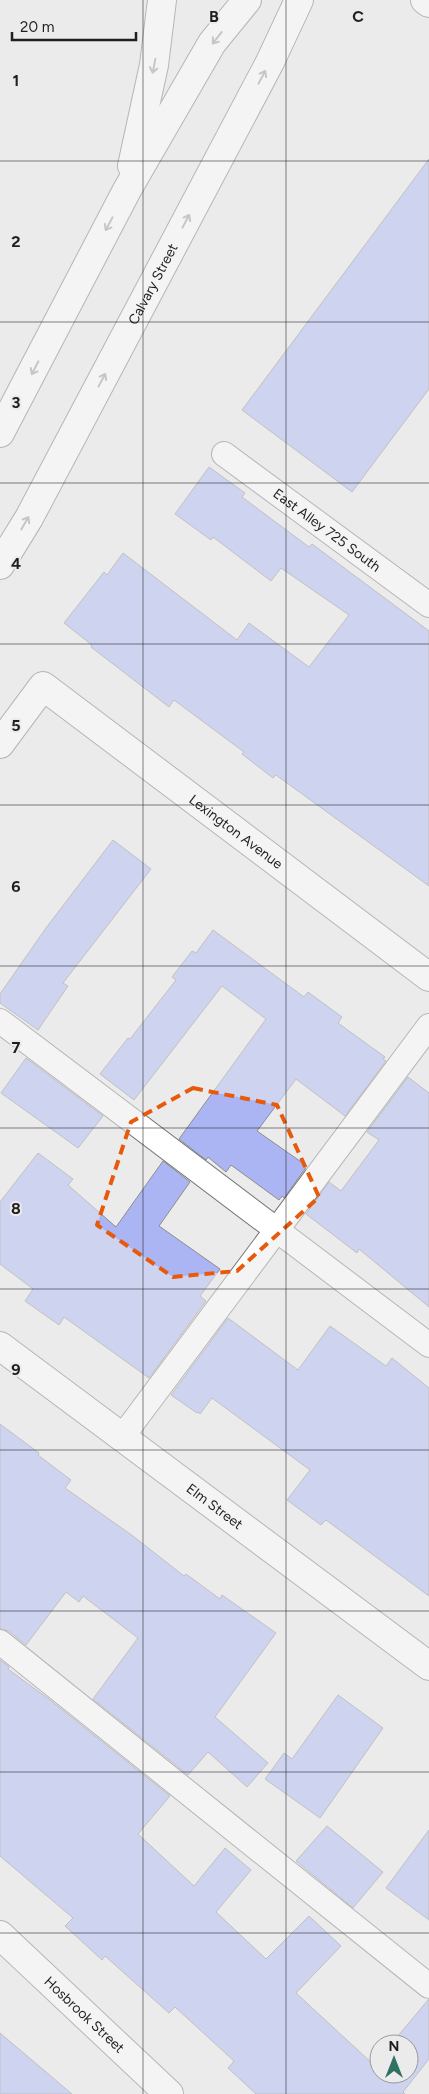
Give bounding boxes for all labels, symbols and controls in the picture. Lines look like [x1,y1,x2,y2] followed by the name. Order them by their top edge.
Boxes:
[209,7,219,26] text: B
[352,7,364,26] text: C
[12,10,136,42] scale bar
[20,18,54,36] text: 20 m
[211,31,222,44] one-way arrow
[148,57,158,73] one-way arrow
[257,70,267,85] one-way arrow
[13,71,19,90] text: 1
[182,214,191,229] one-way arrow
[104,216,113,231] one-way arrow
[11,232,21,251] text: 2
[125,241,182,328] street label: Calvary Street
[30,361,40,376] one-way arrow
[98,373,107,388] one-way arrow
[12,393,21,412] text: 3
[270,485,384,576] street label: East Alley 725 South
[21,517,31,531] one-way arrow
[11,554,21,573] text: 4
[11,716,21,735] text: 5
[186,791,286,873] street label: Lexington Avenue
[11,877,21,896] text: 6
[12,1038,21,1057] text: 7
[11,1199,21,1218] text: 8
[11,1360,21,1379] text: 9
[183,1480,246,1533] street label: Elm Street
[40,1973,128,2057] street label: Hosbrook Street
[369,2034,419,2084] north arrow
[389,2038,399,2055] text: N

